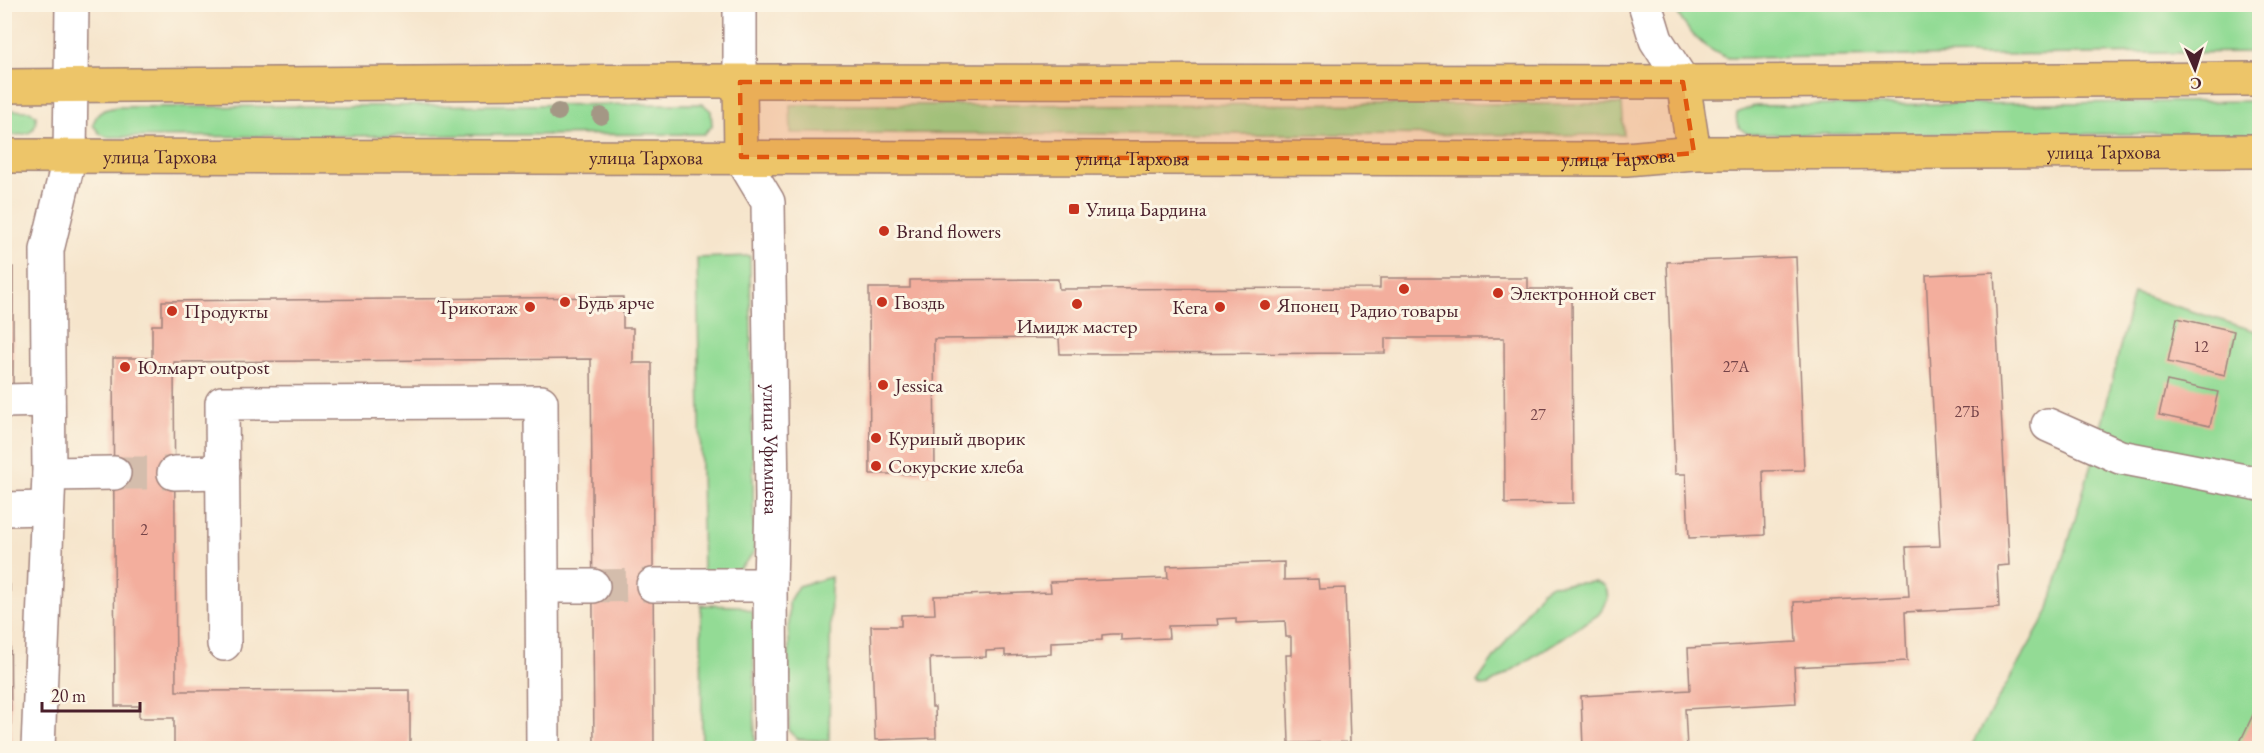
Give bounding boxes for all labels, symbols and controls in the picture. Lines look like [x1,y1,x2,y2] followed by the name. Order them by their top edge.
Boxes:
[2165,39,2225,99] north arrow
[2190,73,2202,94] text: С
[2047,138,2161,165] street label: улица Тархова
[1561,142,1676,172] street label: улица Тархова
[103,143,217,169] street label: улица Тархова
[589,144,703,170] street label: улица Тархова
[1075,145,1189,171] street label: улица Тархова
[1085,196,1207,222] place label: Улица Бардина
[1067,202,1081,216] marker: Улица Бардина
[896,218,1001,244] place label: Brand flowers
[877,224,891,238] marker: Brand flowers
[1510,280,1656,306] place label: Электронной свет
[1397,282,1411,296] marker: Радио товары
[1491,286,1505,300] marker: Электронной свет
[577,289,654,315] place label: Будь ярче
[894,289,945,315] place label: Гвоздь
[1276,292,1340,318] place label: Японец
[437,294,518,320] place label: Трикотаж
[1172,294,1208,320] place label: Кега
[558,295,572,309] marker: Будь ярче
[875,295,889,309] marker: Гвоздь
[1070,297,1084,311] marker: Имидж мастер
[1350,297,1458,323] place label: Радио товары
[184,298,268,324] place label: Продукты
[1258,298,1272,312] marker: Японец
[523,300,537,314] marker: Трикотаж
[1213,300,1227,314] marker: Кега
[165,304,179,318] marker: Продукты
[1016,313,1138,339] place label: Имидж мастер
[2193,336,2209,357] house number: 12
[137,354,270,380] place label: Юлмарт outpost
[1723,356,1750,377] house number: 27А
[118,360,132,374] marker: Юлмарт outpost
[893,372,943,398] place label: Jessica
[876,378,890,392] marker: Jessica
[757,384,785,515] street label: улица Уфимцева
[1955,401,1979,422] house number: 27Б
[1530,404,1546,425] house number: 27
[888,425,1026,451] place label: Куриный дворик
[869,431,883,445] marker: Куриный дворик
[888,453,1024,479] place label: Сокурские хлеба
[869,459,883,473] marker: Сокурские хлеба
[140,519,148,540] house number: 2
[42,675,140,713] scale bar
[51,684,86,707] text: 20 m

